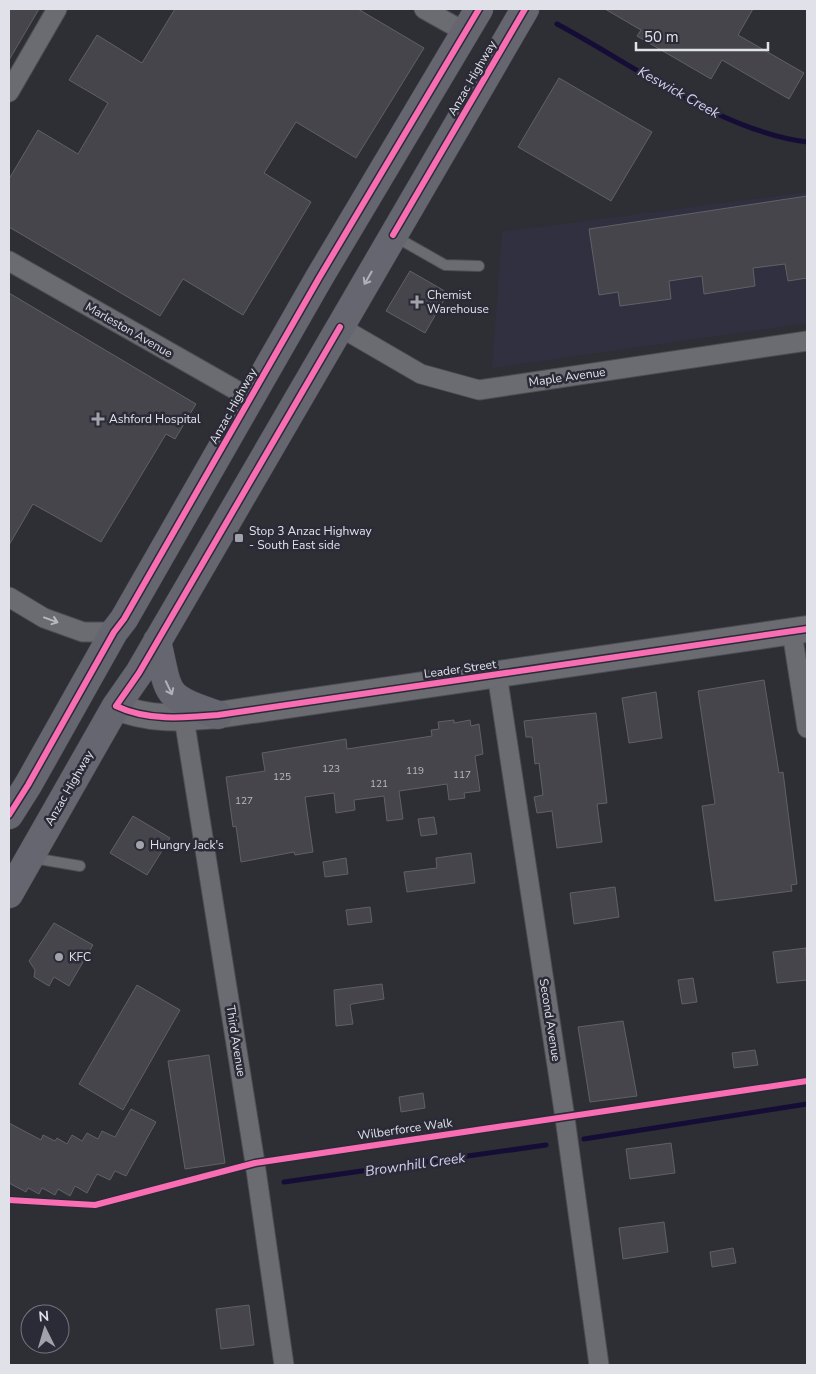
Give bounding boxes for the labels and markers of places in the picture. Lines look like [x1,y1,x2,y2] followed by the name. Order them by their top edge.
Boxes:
[427,287,489,317] place label: Chemist Warehouse
[411,296,423,308] marker: Chemist Warehouse
[109,411,201,427] place label: Ashford Hospital
[91,412,105,426] marker: Ashford Hospital
[249,523,373,553] place label: Stop 3 Anzac Highway - South East side
[233,532,245,544] marker: Stop 3 Anzac Highway - South East side
[150,837,224,853] place label: Hungry Jack's
[134,839,146,851] marker: Hungry Jack's
[69,949,91,965] place label: KFC
[53,951,65,963] marker: KFC

